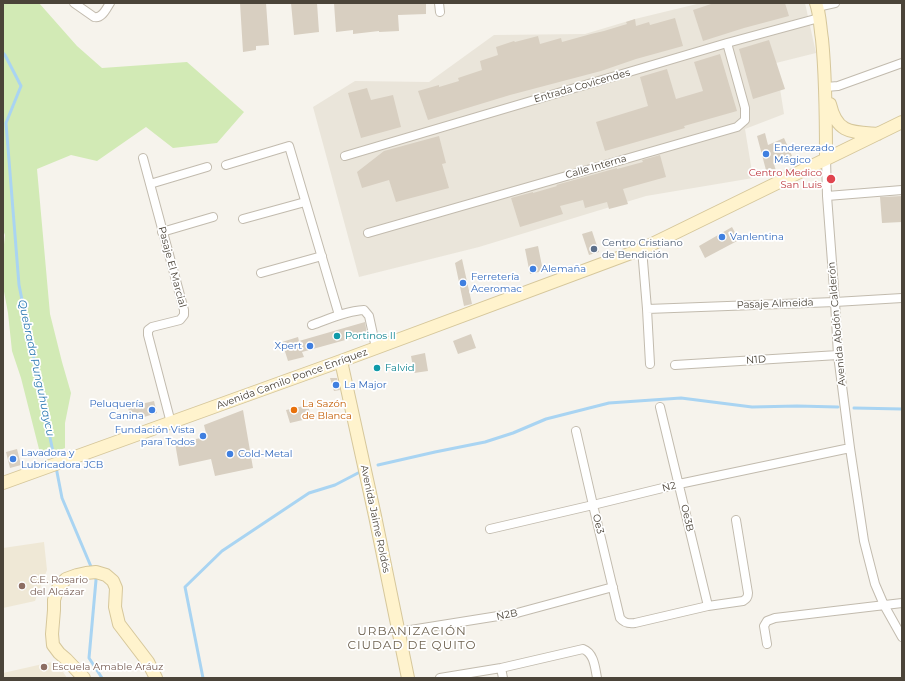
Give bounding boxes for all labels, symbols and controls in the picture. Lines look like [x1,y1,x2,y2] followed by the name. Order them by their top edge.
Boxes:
[533,67,631,105] street label: Entrada Covicendes
[774,142,834,166] place label: Enderezado Mágico
[761,149,771,159] marker: Enderezado Mágico
[564,153,628,181] street label: Calle Interna
[749,167,822,190] place label: Centro Medico San Luis
[825,173,837,185] marker: Centro Medico San Luis
[155,225,189,309] street label: Pasaje El Marcial
[730,231,784,243] place label: Vanlentina
[717,232,727,242] marker: Vanlentina
[602,237,683,260] place label: Centro Cristiano de Bendición
[589,244,599,254] marker: Centro Cristiano de Bendición
[826,261,848,387] street label: Avenida Abdón Calderón
[541,263,586,275] place label: Alemaña
[528,264,538,274] marker: Alemaña
[471,271,522,294] place label: Ferretería Aceromac
[458,278,468,288] marker: Ferretería Aceromac
[736,297,814,311] street label: Pasaje Almeida
[15,298,57,438] water label: Quebrada Punguhuaycu
[345,330,396,342] place label: Portinos II
[332,331,342,341] marker: Portinos II
[275,340,302,352] place label: Xpert
[305,341,315,351] marker: Xpert
[215,346,369,412] street label: Avenida Camilo Ponce Enríquez
[746,353,766,367] street label: N1D
[385,362,415,374] place label: Falvid
[372,363,382,373] marker: Falvid
[344,379,387,391] place label: La Major
[331,380,341,390] marker: La Major
[89,398,144,422] place label: Peluquería Canina
[302,398,352,422] place label: La Sazón de Blanca
[147,405,157,415] marker: Peluquería Canina
[289,405,299,415] marker: La Sazón de Blanca
[115,424,195,448] place label: Fundación Vista para Todos
[198,431,208,441] marker: Fundación Vista para Todos
[21,447,103,470] place label: Lavadora y Lubricadora JCB
[238,448,292,460] place label: Cold-Metal
[225,449,235,459] marker: Cold-Metal
[8,454,18,464] marker: Lavadora y Lubricadora JCB
[358,464,392,574] street label: Avenida Jaime Roldós
[661,480,677,494] street label: N2
[678,503,696,533] street label: Oe3B
[590,513,606,535] street label: Oe3
[30,574,88,598] place label: C.E. Rosario del Alcázar
[17,581,27,591] marker: C.E. Rosario del Alcázar
[495,607,519,623] street label: N2B
[347,624,477,652] district label: URBANIZACIÓN CIUDAD DE QUITO
[52,661,163,673] place label: Escuela Amable Aráuz
[39,662,49,672] marker: Escuela Amable Aráuz

